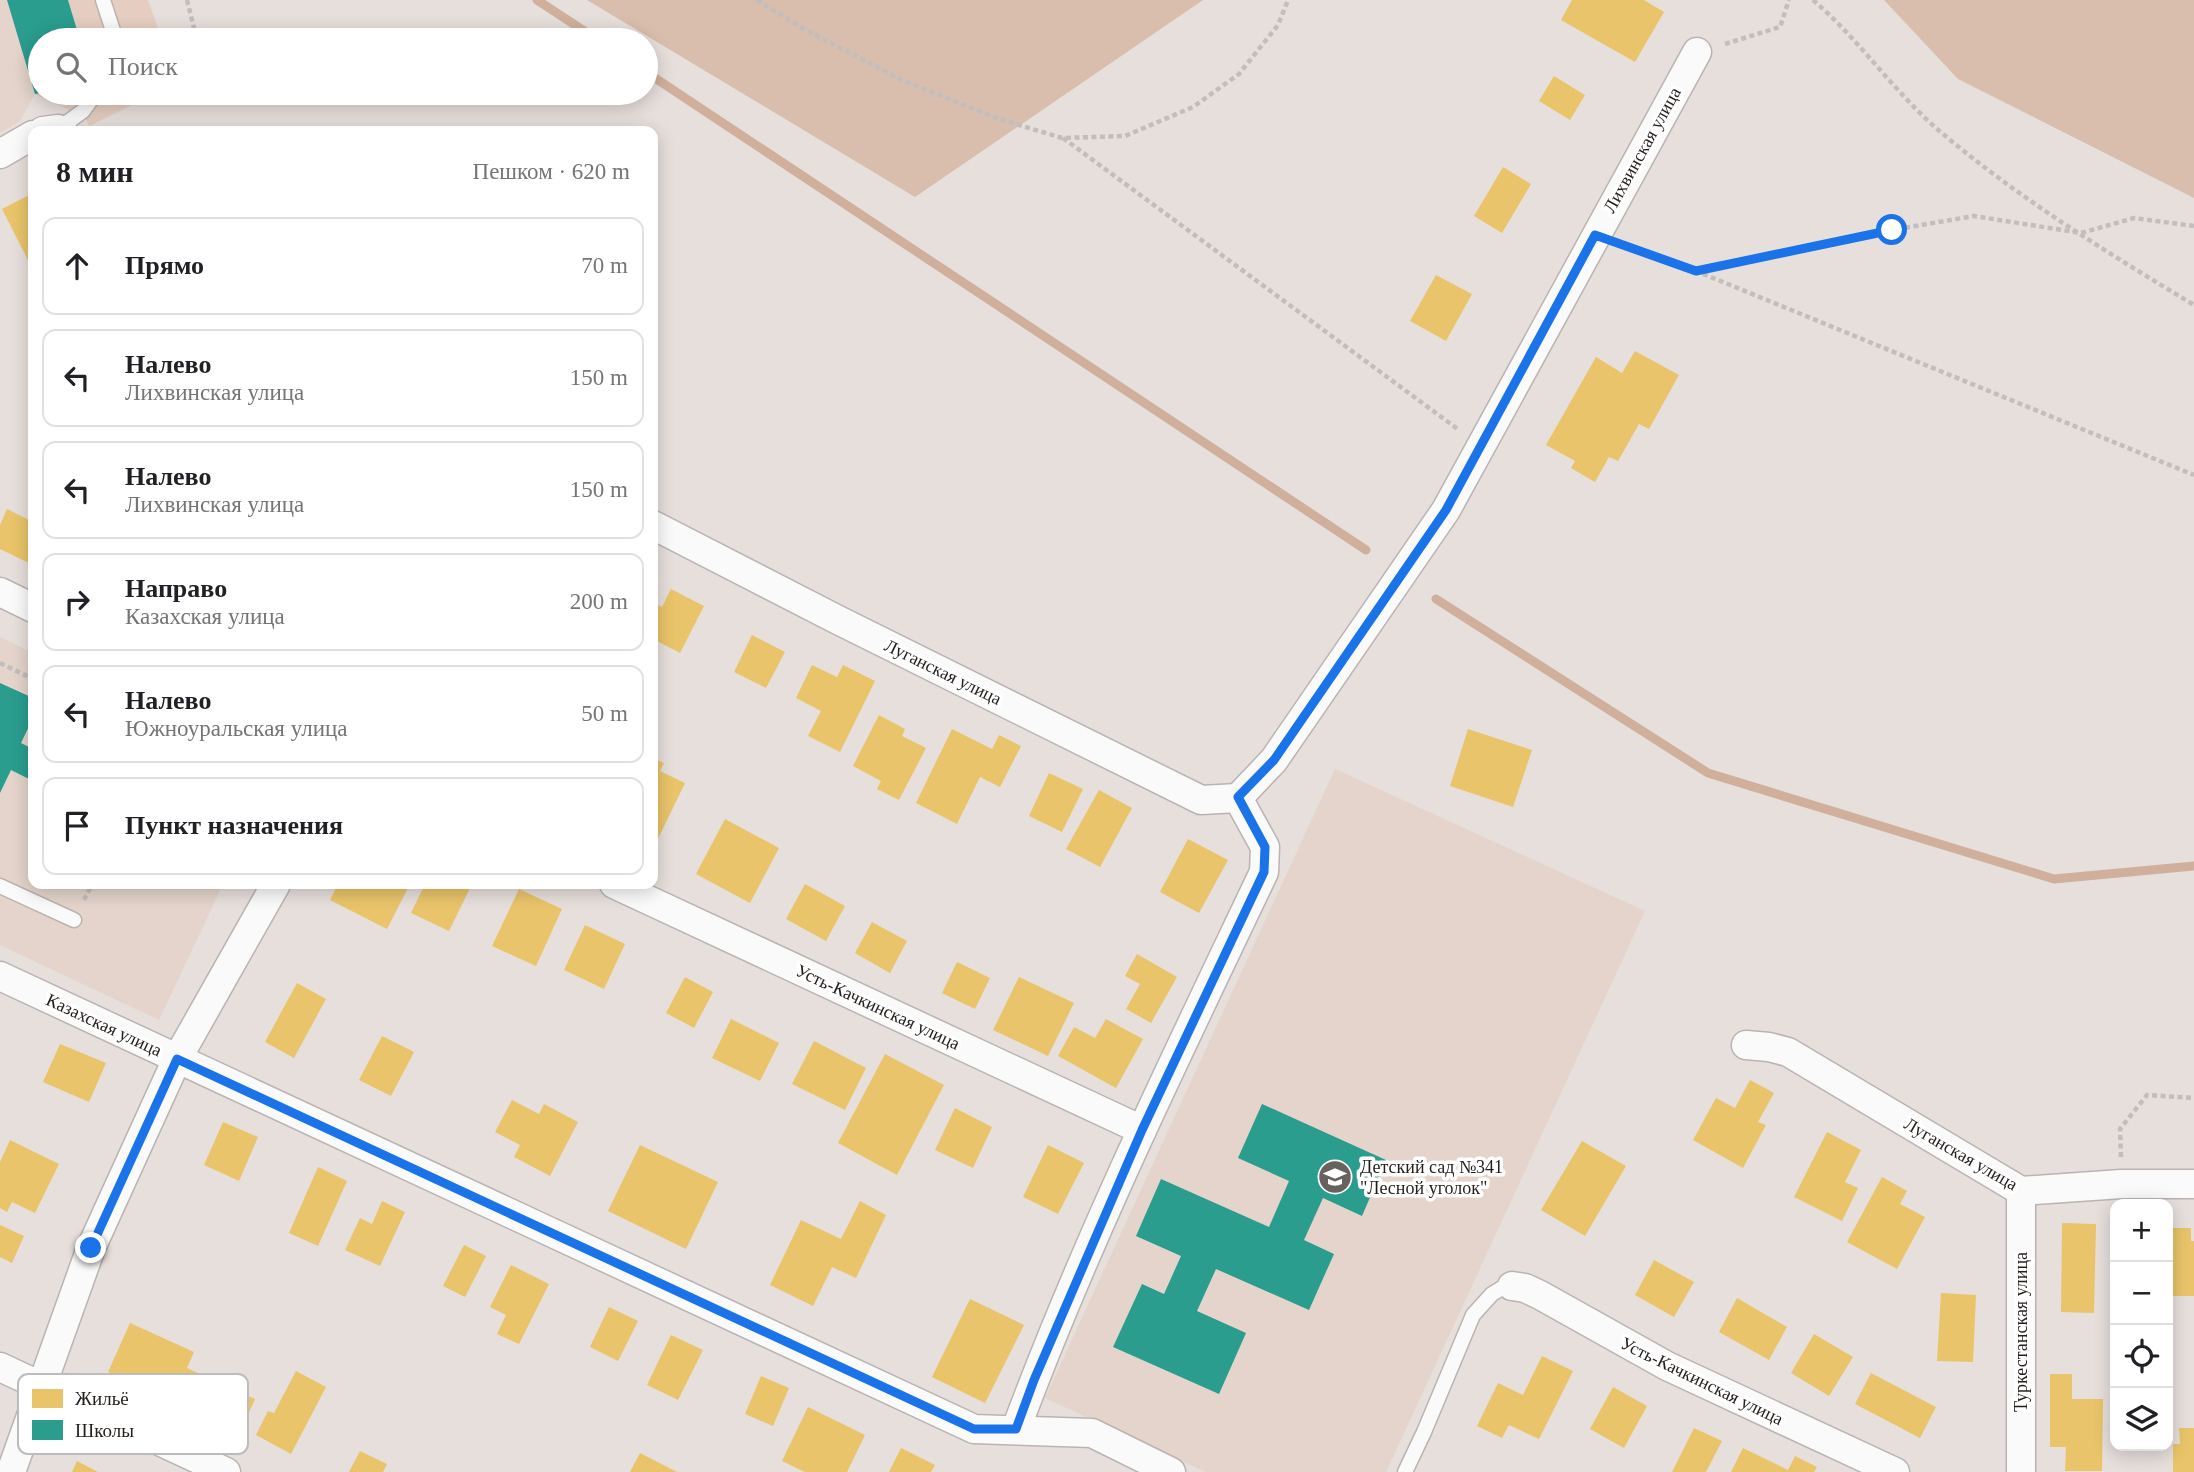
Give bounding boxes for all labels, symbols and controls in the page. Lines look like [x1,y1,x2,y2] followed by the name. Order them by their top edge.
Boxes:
[28,28,658,105] search box
[52,48,90,86] icon: search
[108,52,178,81] text: Поиск
[1599,84,1685,216] street label: Лихвинская улица
[56,155,134,188] text: 8 мин
[473,159,630,184] text: Пешком · 620 m
[1876,214,1907,245] route start
[58,247,96,285] icon: ahead
[125,251,204,280] text: Прямо
[581,253,628,278] text: 70 m
[125,350,211,379] text: Налево
[58,359,96,397] icon: left
[570,365,628,390] text: 150 m
[125,380,304,405] text: Лихвинская улица
[125,462,211,491] text: Налево
[58,471,96,509] icon: left
[570,477,628,502] text: 150 m
[125,492,304,517] text: Лихвинская улица
[125,574,227,603] text: Направо
[58,583,96,621] icon: right
[570,589,628,614] text: 200 m
[125,604,285,629] text: Казахская улица
[881,635,1005,709] street label: Луганская улица
[125,686,211,715] text: Налево
[58,695,96,733] icon: left
[581,701,628,726] text: 50 m
[125,716,348,741] text: Южноуральская улица
[58,807,96,845] icon: arrive
[125,811,343,840] text: Пункт назначения
[793,960,963,1054] street label: Усть-Качкинская улица
[43,990,165,1060] street label: Казахская улица
[1901,1113,2021,1195] street label: Луганская улица
[1360,1157,1503,1198] place label: Детский сад №341 "Лесной уголок"
[1316,1158,1354,1196] school or university icon: Детский сад №341 "Лесной уголок"
[2110,1199,2173,1451] map controls
[2110,1199,2173,1262] button: +
[75,1232,106,1263] route end
[2011,1252,2031,1412] street label: Туркестанская улица
[2110,1262,2173,1325] button: −
[2110,1325,2173,1388] button: locate
[1617,1333,1787,1429] street label: Усть-Качкинская улица
[18,1374,248,1454] legend
[75,1388,129,1409] text: Жильё
[2110,1388,2173,1451] button: layers
[75,1420,134,1441] text: Школы

